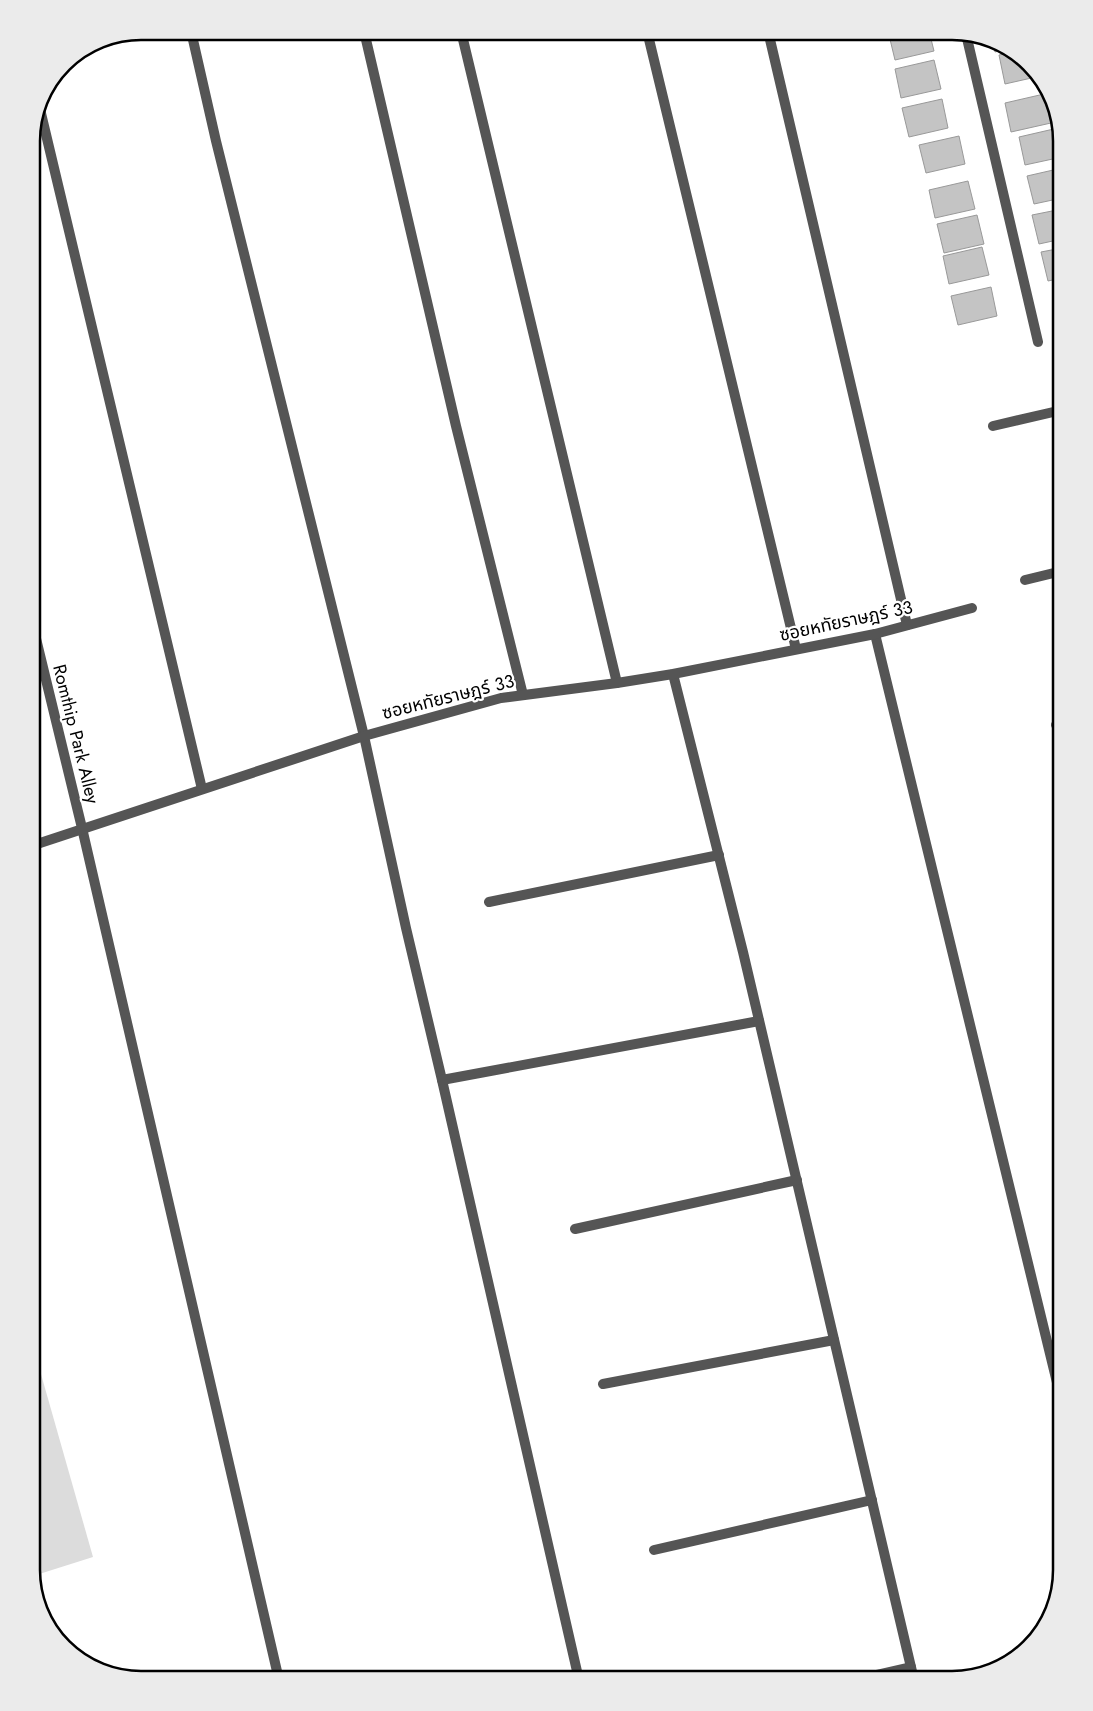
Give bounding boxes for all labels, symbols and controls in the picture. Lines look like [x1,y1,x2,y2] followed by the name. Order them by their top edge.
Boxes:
[777,594,915,648] street label: ซอยหทัยราษฎร์ 33
[46,662,106,806] street label: Romthip Park Alley
[379,668,517,726] street label: ซอยหทัยราษฎร์ 33

